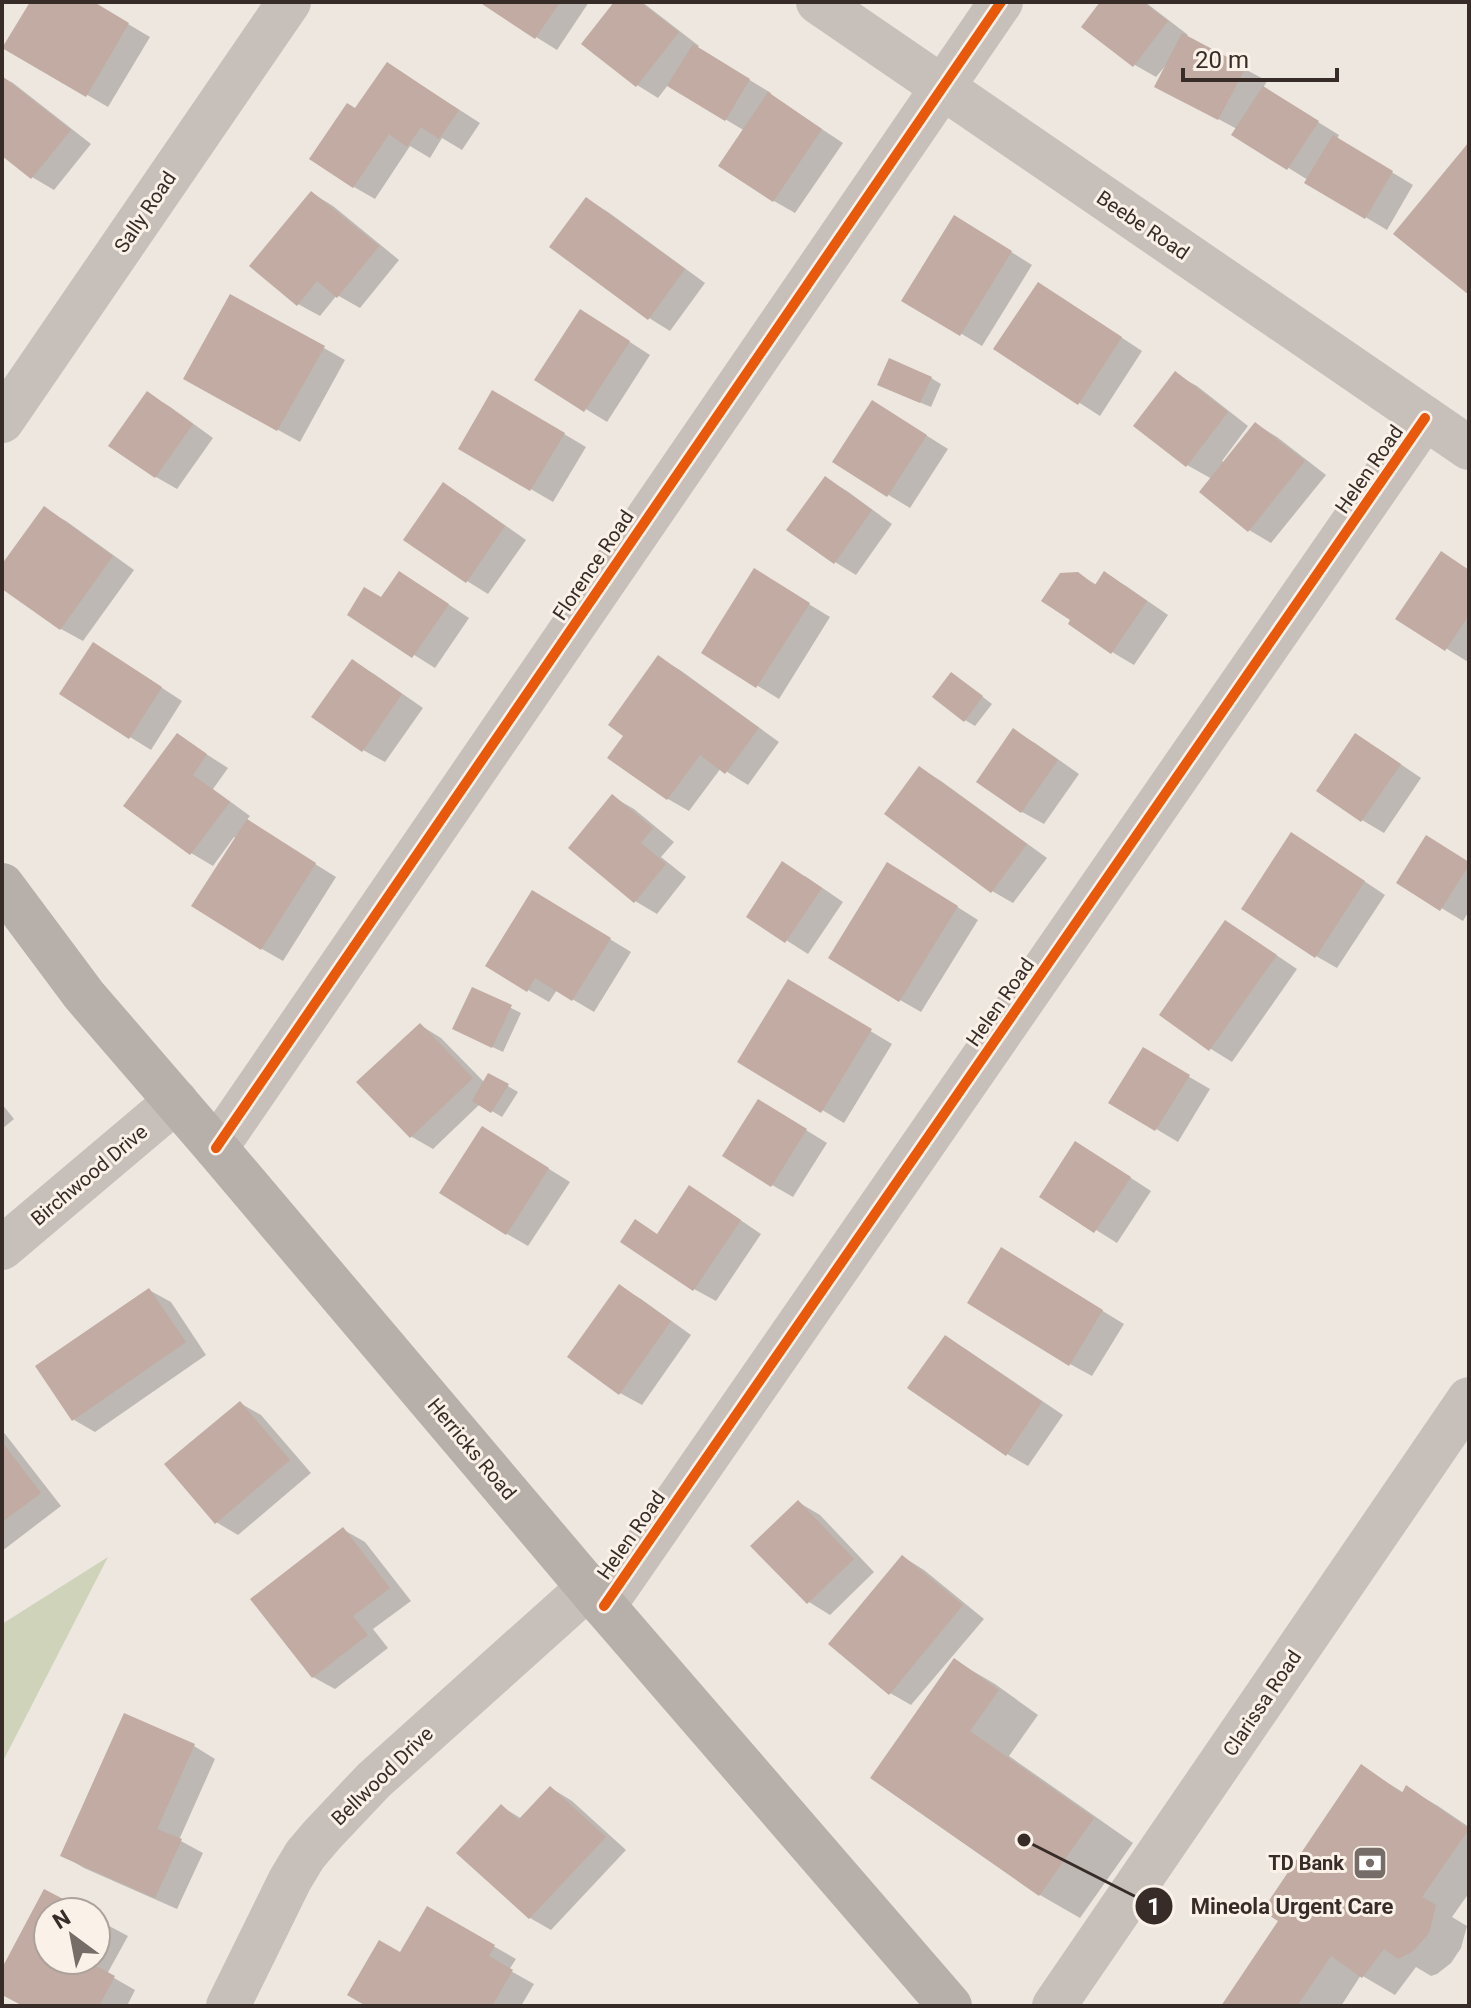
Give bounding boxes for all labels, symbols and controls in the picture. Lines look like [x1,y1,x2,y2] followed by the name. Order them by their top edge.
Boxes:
[1183,32,1337,82] scale bar
[1195,46,1249,74] text: 20 m
[109,167,181,257] street label: Sally Road
[1092,185,1194,265] street label: Beebe Road
[1330,420,1408,518] street label: Helen Road
[547,505,639,625] street label: Florence Road
[961,953,1039,1051] street label: Helen Road
[26,1119,152,1231] street label: Birchwood Drive
[423,1393,521,1505] street label: Herricks Road
[592,1486,670,1584] street label: Helen Road
[1218,1645,1306,1761] street label: Clarissa Road
[326,1722,438,1830] street label: Bellwood Drive
[1351,1844,1389,1882] bank icon: TD Bank
[1268,1851,1344,1875] place label: TD Bank
[1134,1883,1409,1929] callout: Mineola Urgent Care
[1147,1893,1161,1921] text: 1
[1191,1894,1393,1919] text: Mineola Urgent Care
[32,1896,112,1976] north arrow
[48,1905,75,1934] text: N

